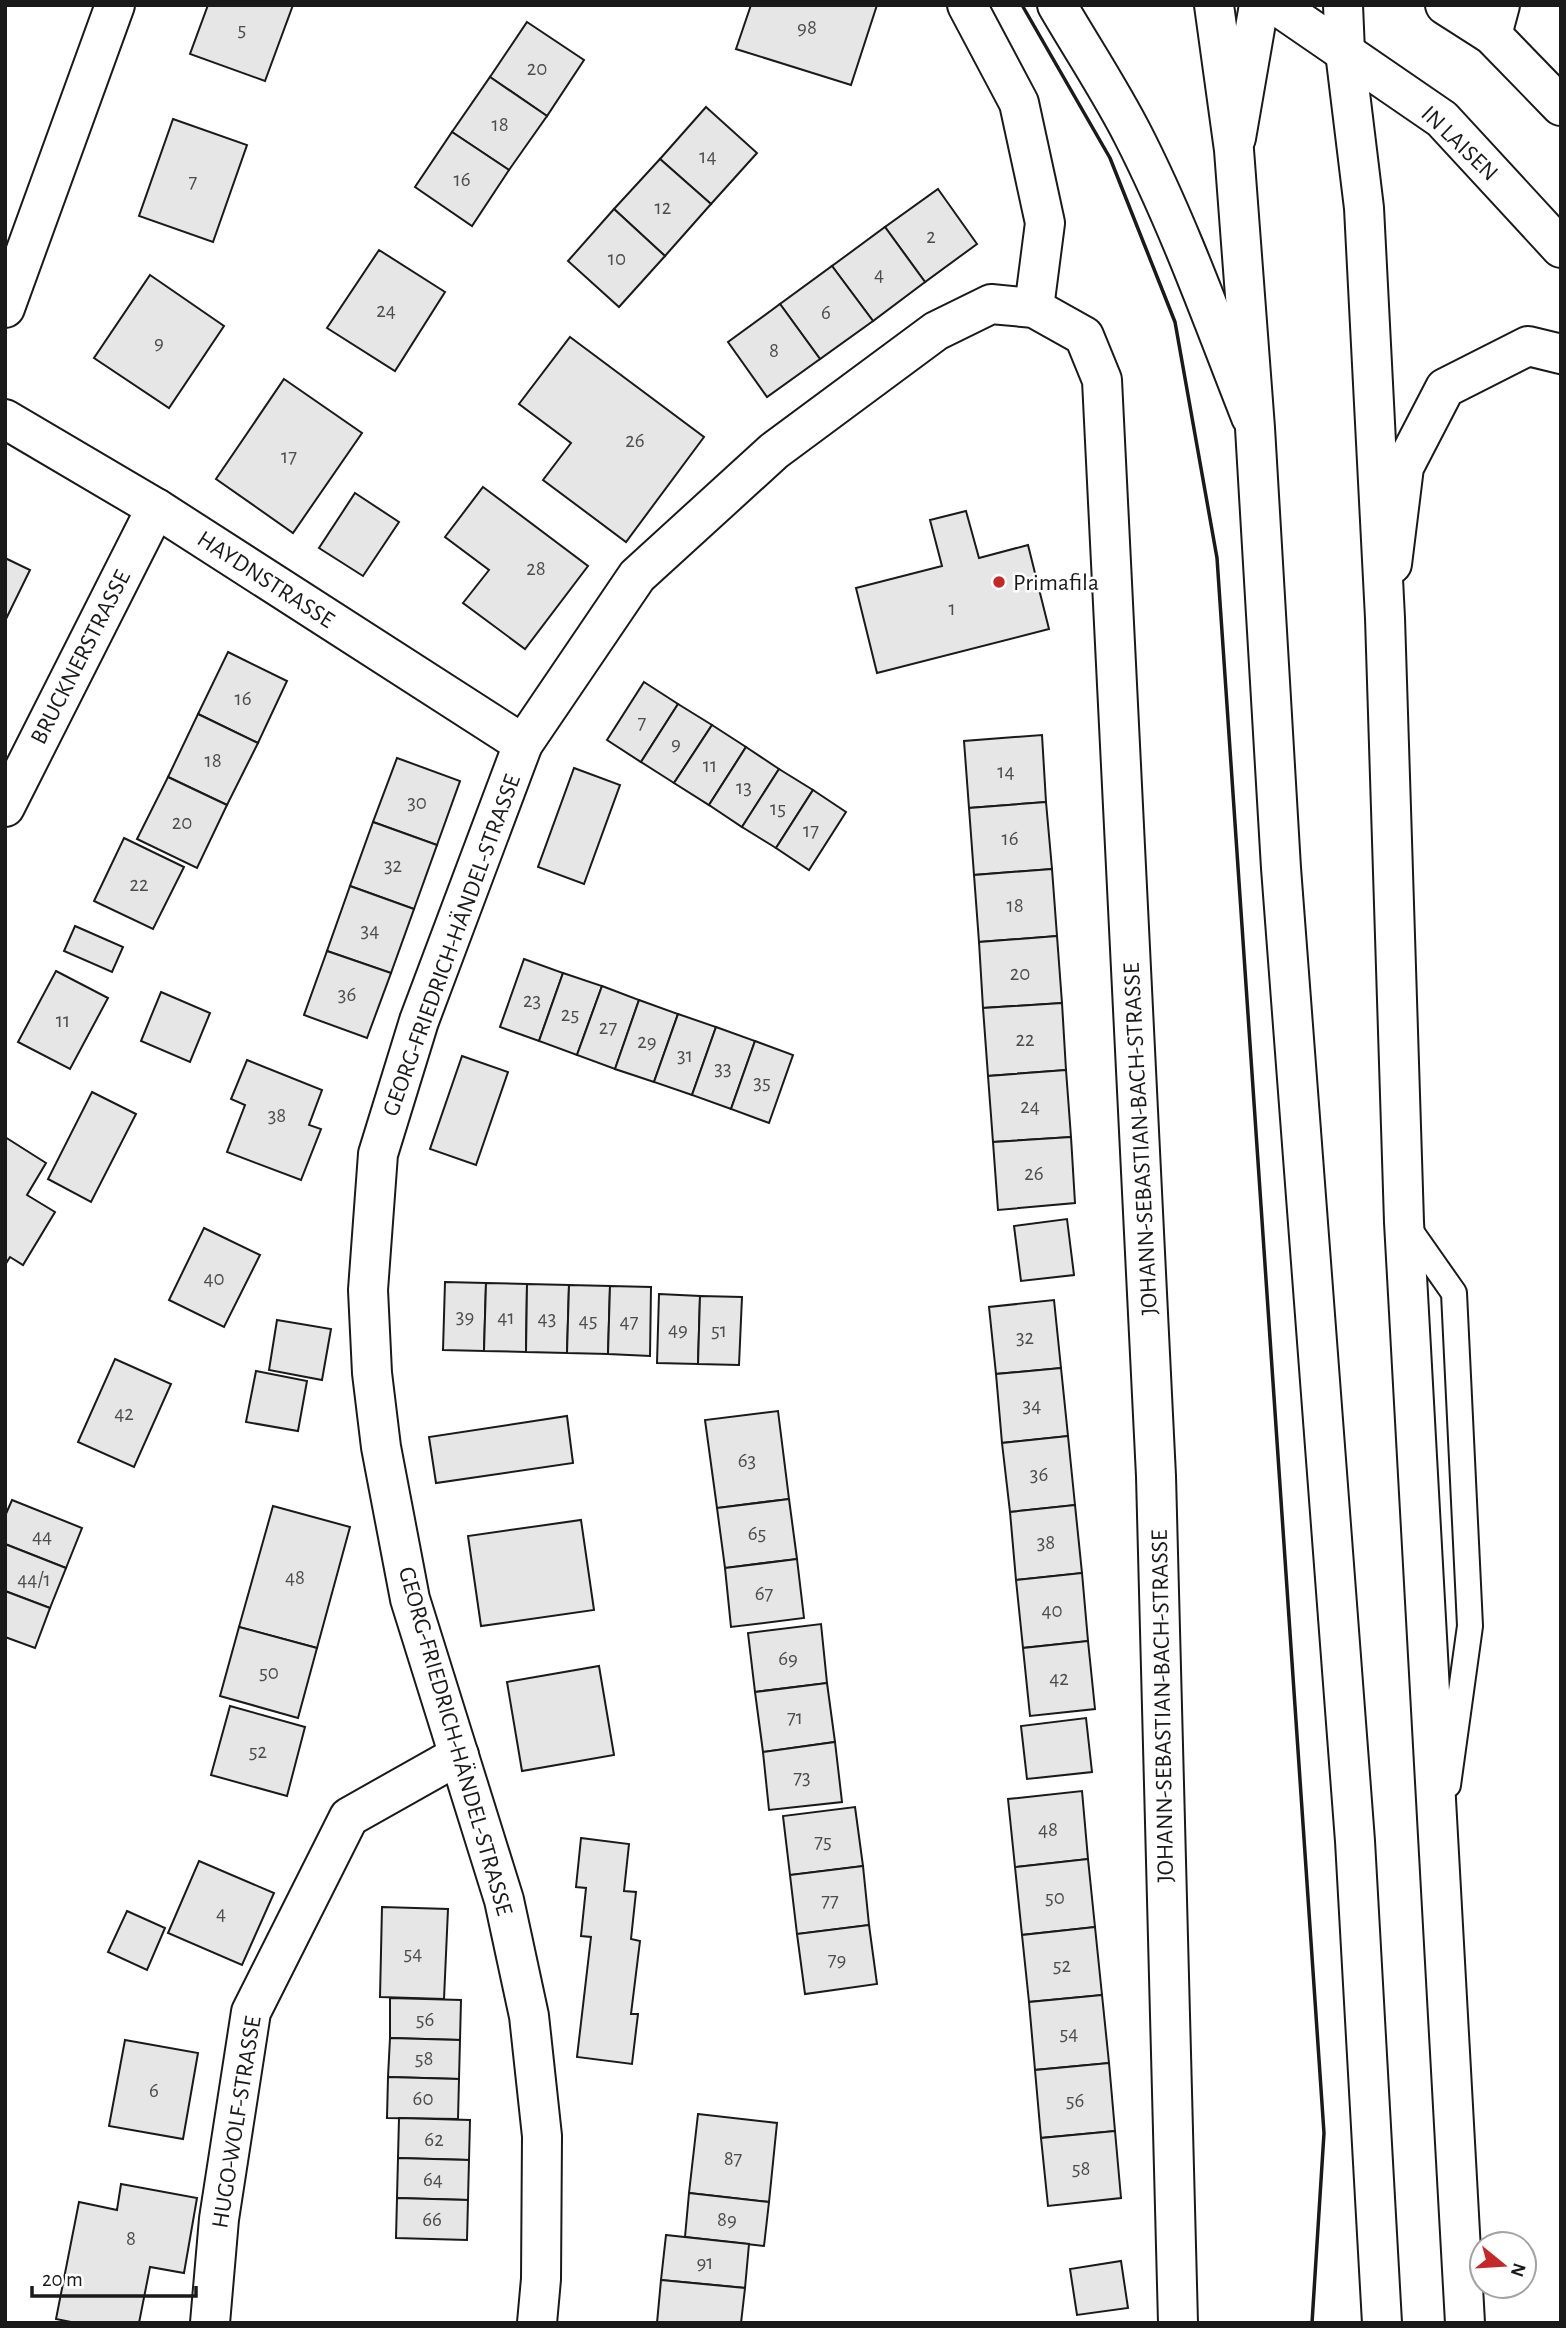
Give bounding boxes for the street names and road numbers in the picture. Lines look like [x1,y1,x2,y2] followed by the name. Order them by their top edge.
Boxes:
[1416,102,1502,186] street label: IN LAISEN
[193,527,339,633] street label: HAYDNSTRASSE
[27,566,135,748] street label: BRUCKNERSTRASSE
[378,771,525,1119] street label: GEORG-FRIEDRICH-HÄNDEL-STRASSE
[1120,962,1162,1316] street label: JOHANN-SEBASTIAN-BACH-STRASSE
[1148,1529,1178,1883] street label: JOHANN-SEBASTIAN-BACH-STRASSE
[394,1564,517,1919] street label: GEORG-FRIEDRICH-HÄNDEL-STRASSE
[208,2014,266,2230] street label: HUGO-WOLF-STRASSE

